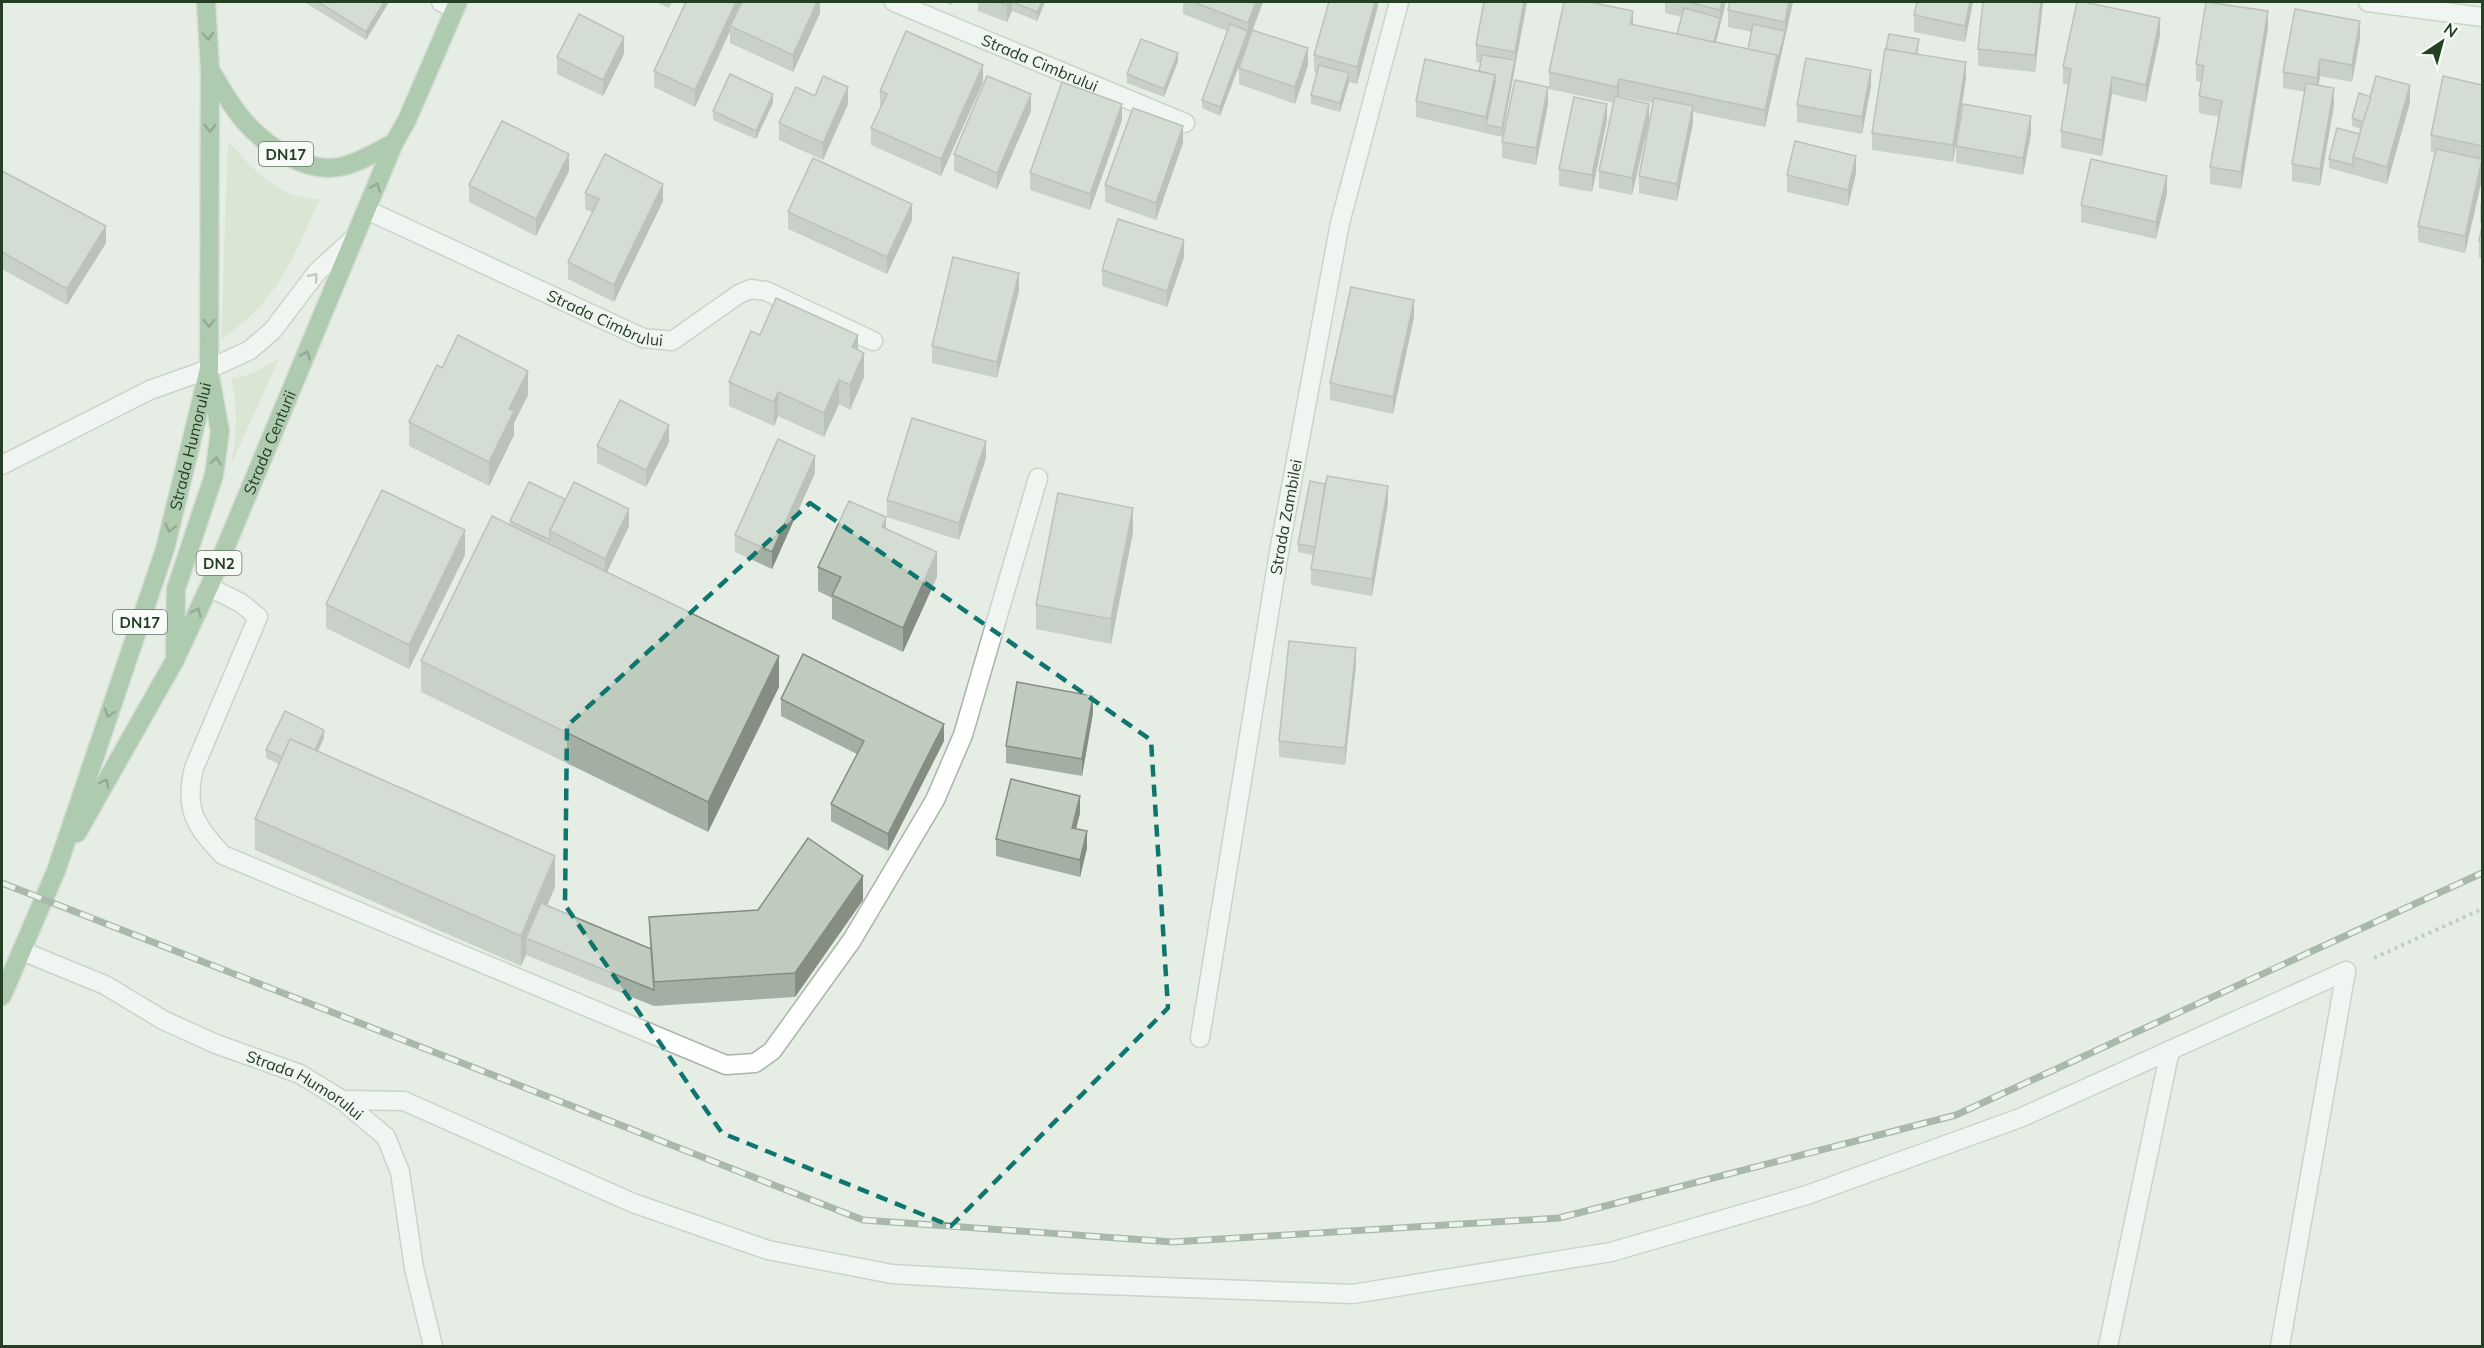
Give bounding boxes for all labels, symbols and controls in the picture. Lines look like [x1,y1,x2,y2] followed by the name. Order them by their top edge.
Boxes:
[2412,12,2472,72] north arrow
[2440,18,2462,42] text: N
[979,29,1101,96] street label: Strada Cimbrului
[202,31,215,40] one-way arrow
[204,124,216,133] one-way arrow
[259,142,313,166] road number: DN17
[369,182,381,193] one-way arrow
[307,273,318,284] one-way arrow
[544,285,664,350] street label: Strada Cimbrului
[203,319,215,328] one-way arrow
[299,350,311,361] one-way arrow
[165,380,215,512] street label: Strada Humorului
[239,387,300,498] street label: Strada Centurii
[209,456,221,465] one-way arrow
[1265,458,1306,576] street label: Strada Zambilei
[165,523,178,533] one-way arrow
[196,551,242,575] road number: DN2
[190,607,202,618] one-way arrow
[113,610,167,634] road number: DN17
[104,707,117,718] one-way arrow
[98,779,109,790] one-way arrow
[244,1046,368,1124] street label: Strada Humorului

